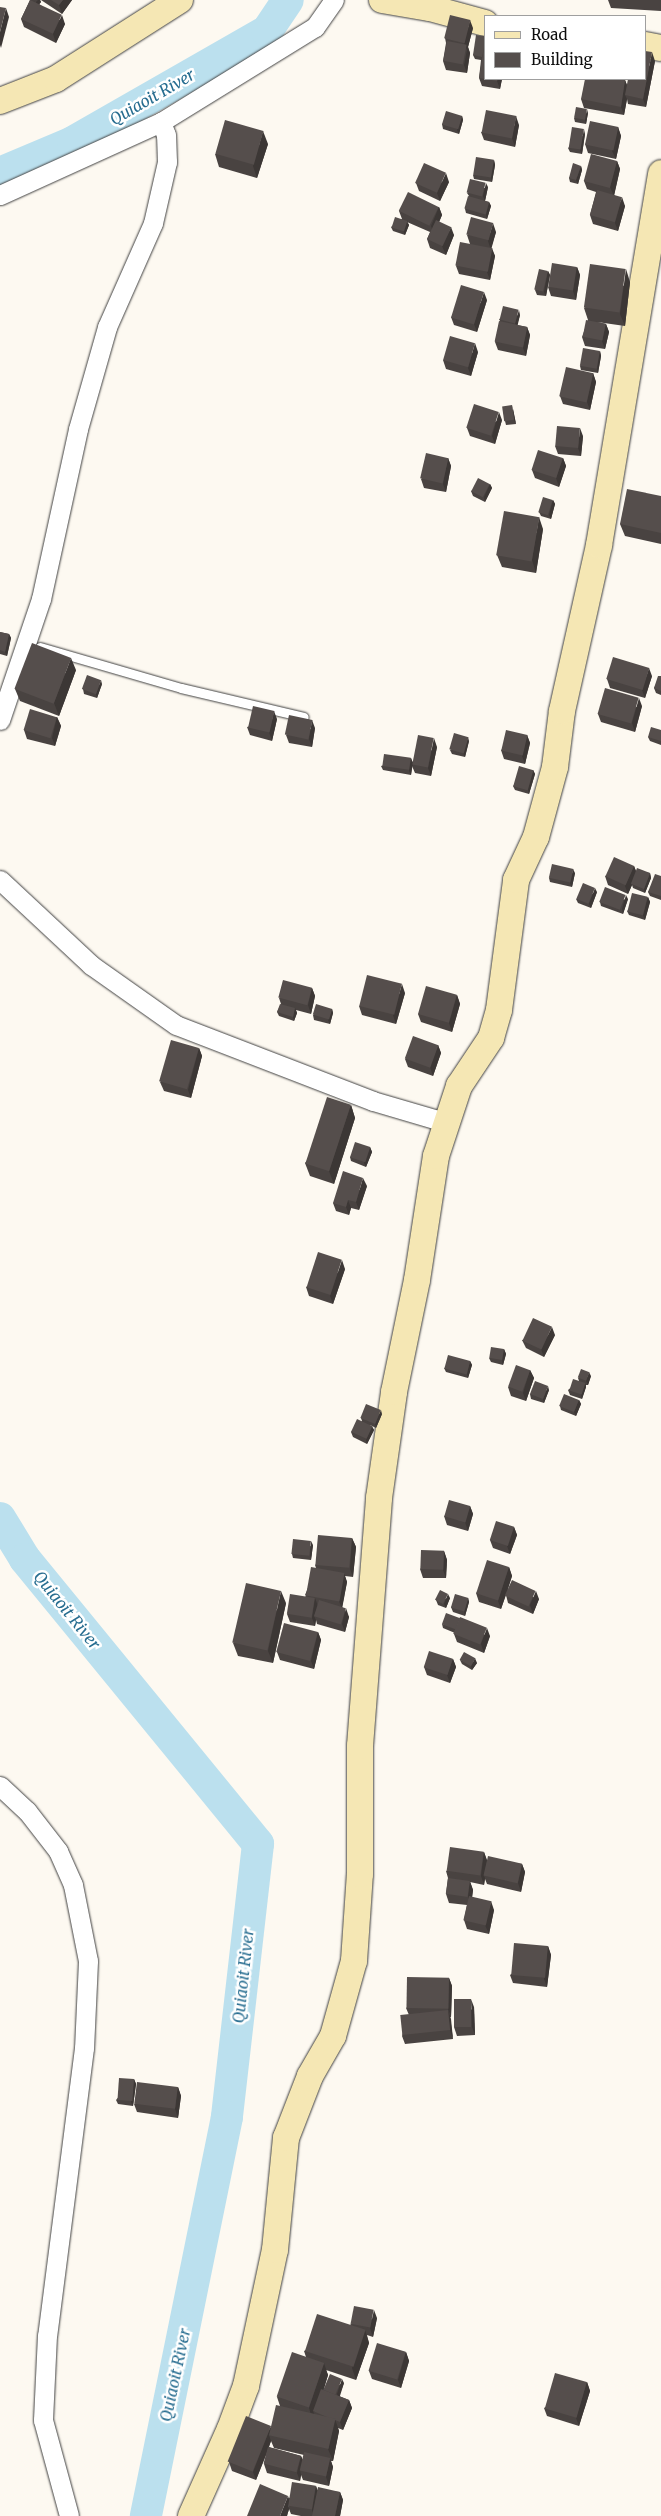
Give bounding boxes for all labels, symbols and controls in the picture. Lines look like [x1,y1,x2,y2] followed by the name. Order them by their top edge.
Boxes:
[483,15,646,80] legend
[531,25,567,44] text: Road
[531,50,593,69] text: Building
[106,65,198,129] water label: Quiaoit River
[30,1567,104,1653] water label: Quiaoit River
[229,1928,257,2024] water label: Quiaoit River
[156,2327,194,2423] water label: Quiaoit River

